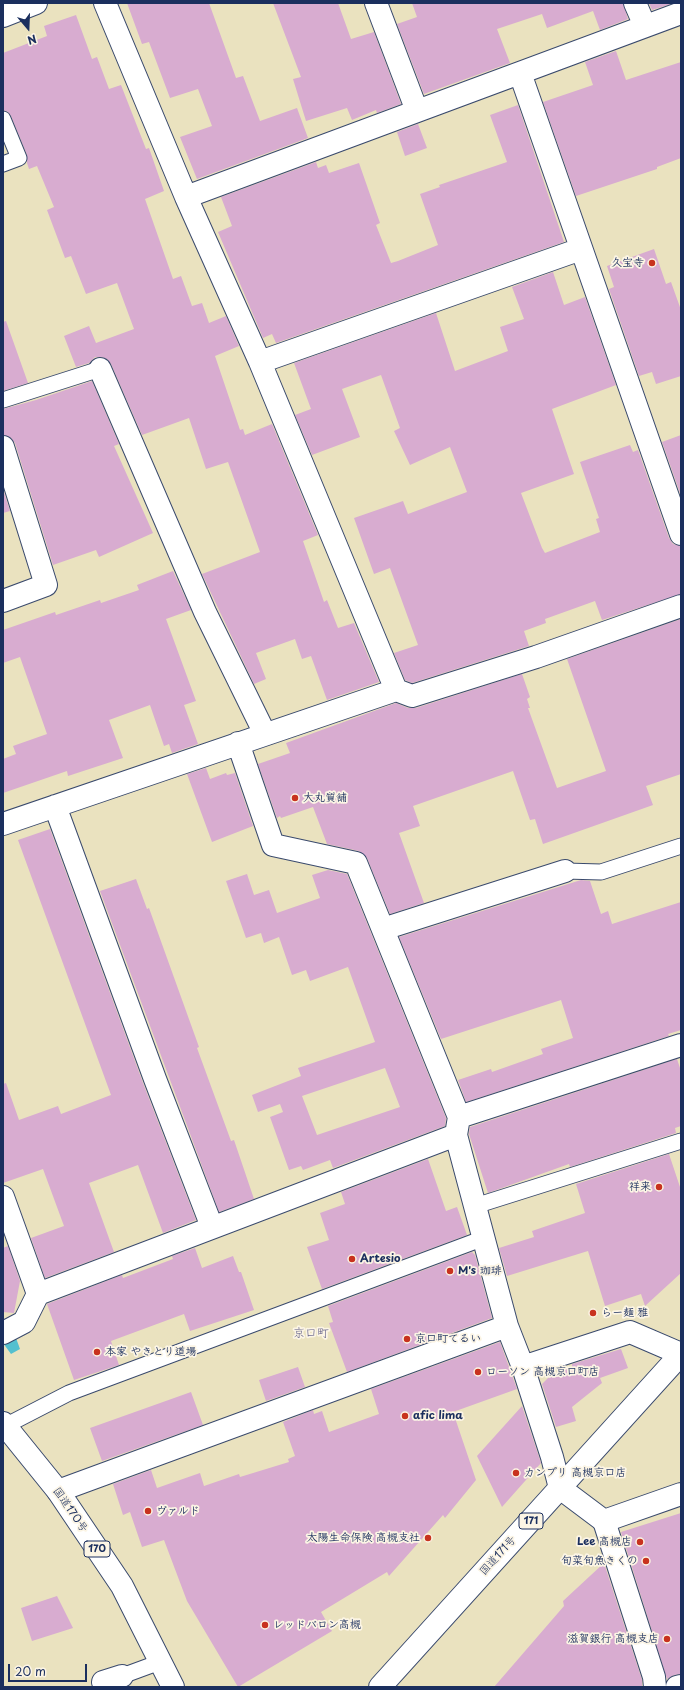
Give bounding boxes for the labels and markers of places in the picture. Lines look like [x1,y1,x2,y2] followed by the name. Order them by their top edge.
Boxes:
[611,256,644,270] place label: 久宝寺
[647,258,657,268] marker: 久宝寺
[303,791,347,805] place label: 大丸質舗
[290,793,300,803] marker: 大丸質舗
[629,1180,651,1194] place label: 祥来
[654,1182,664,1192] marker: 祥来
[360,1252,401,1266] place label: Artesio
[347,1254,357,1264] marker: Artesio
[458,1264,502,1278] place label: M's 珈琲
[445,1266,455,1276] marker: M's 珈琲
[601,1306,649,1320] place label: らー麺 雅
[588,1308,598,1318] marker: らー麺 雅
[415,1332,481,1346] place label: 京口町てるい
[402,1334,412,1344] marker: 京口町てるい
[105,1345,197,1359] place label: 本家 やきとり道場
[92,1347,102,1357] marker: 本家 やきとり道場
[486,1365,600,1379] place label: ローソン 高槻京口町店
[473,1367,483,1377] marker: ローソン 高槻京口町店
[413,1409,463,1423] place label: afic lima
[400,1411,410,1421] marker: afic lima
[524,1466,627,1480] place label: カンプリ 高槻京口店
[511,1468,521,1478] marker: カンプリ 高槻京口店
[156,1504,200,1518] place label: ヴァルド
[143,1506,153,1516] marker: ヴァルド
[306,1531,420,1545] place label: 太陽生命保険 高槻支社
[423,1533,433,1543] marker: 太陽生命保険 高槻支社
[577,1535,632,1549] place label: Lee 高槻店
[635,1537,645,1547] marker: Lee 高槻店
[561,1554,638,1568] place label: 旬菜旬魚きくの
[641,1556,651,1566] marker: 旬菜旬魚きくの
[273,1618,361,1632] place label: レッドバロン高槻
[260,1620,270,1630] marker: レッドバロン高槻
[567,1632,659,1646] place label: 滋賀銀行 高槻支店
[662,1634,672,1644] marker: 滋賀銀行 高槻支店

